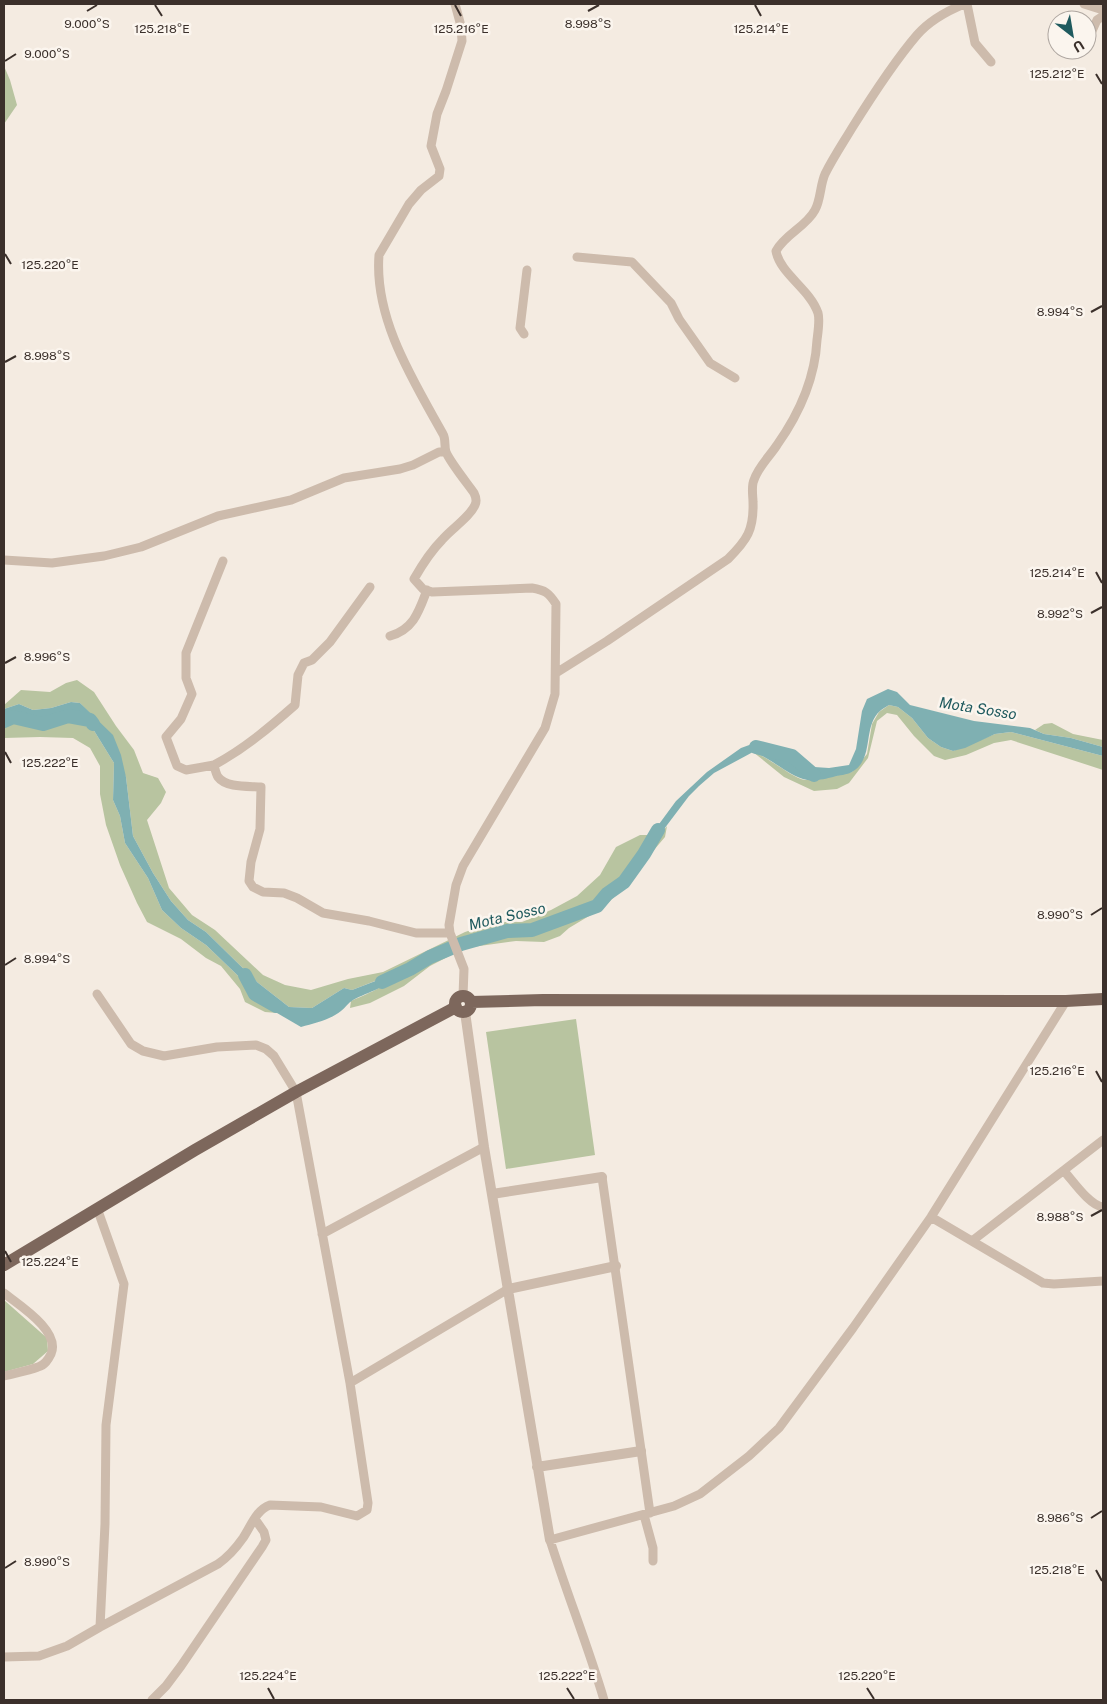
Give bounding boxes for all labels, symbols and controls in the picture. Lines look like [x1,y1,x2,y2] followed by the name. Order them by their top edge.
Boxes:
[1047,10,1097,60] north arrow
[64,17,110,31] text: 9.000°S
[565,17,611,31] text: 8.998°S
[134,22,190,36] text: 125.218°E
[433,22,489,36] text: 125.216°E
[733,22,789,36] text: 125.214°E
[1070,37,1087,56] text: U
[24,47,70,61] text: 9.000°S
[1030,67,1084,81] text: 125.212°E
[21,258,79,272] text: 125.220°E
[1037,305,1083,319] text: 8.994°S
[24,349,70,363] text: 8.998°S
[1029,566,1085,580] text: 125.214°E
[1037,607,1083,621] text: 8.992°S
[24,650,70,664] text: 8.996°S
[938,693,1018,723] water label: Mota Sosso
[21,756,79,770] text: 125.222°E
[467,899,547,933] water label: Mota Sosso
[1037,908,1083,922] text: 8.990°S
[24,952,70,966] text: 8.994°S
[1029,1064,1085,1078] text: 125.216°E
[1037,1210,1083,1224] text: 8.988°S
[21,1255,79,1269] text: 125.224°E
[1037,1511,1083,1525] text: 8.986°S
[24,1555,70,1569] text: 8.990°S
[1029,1563,1085,1577] text: 125.218°E
[239,1669,297,1683] text: 125.224°E
[538,1669,596,1683] text: 125.222°E
[838,1669,896,1683] text: 125.220°E

